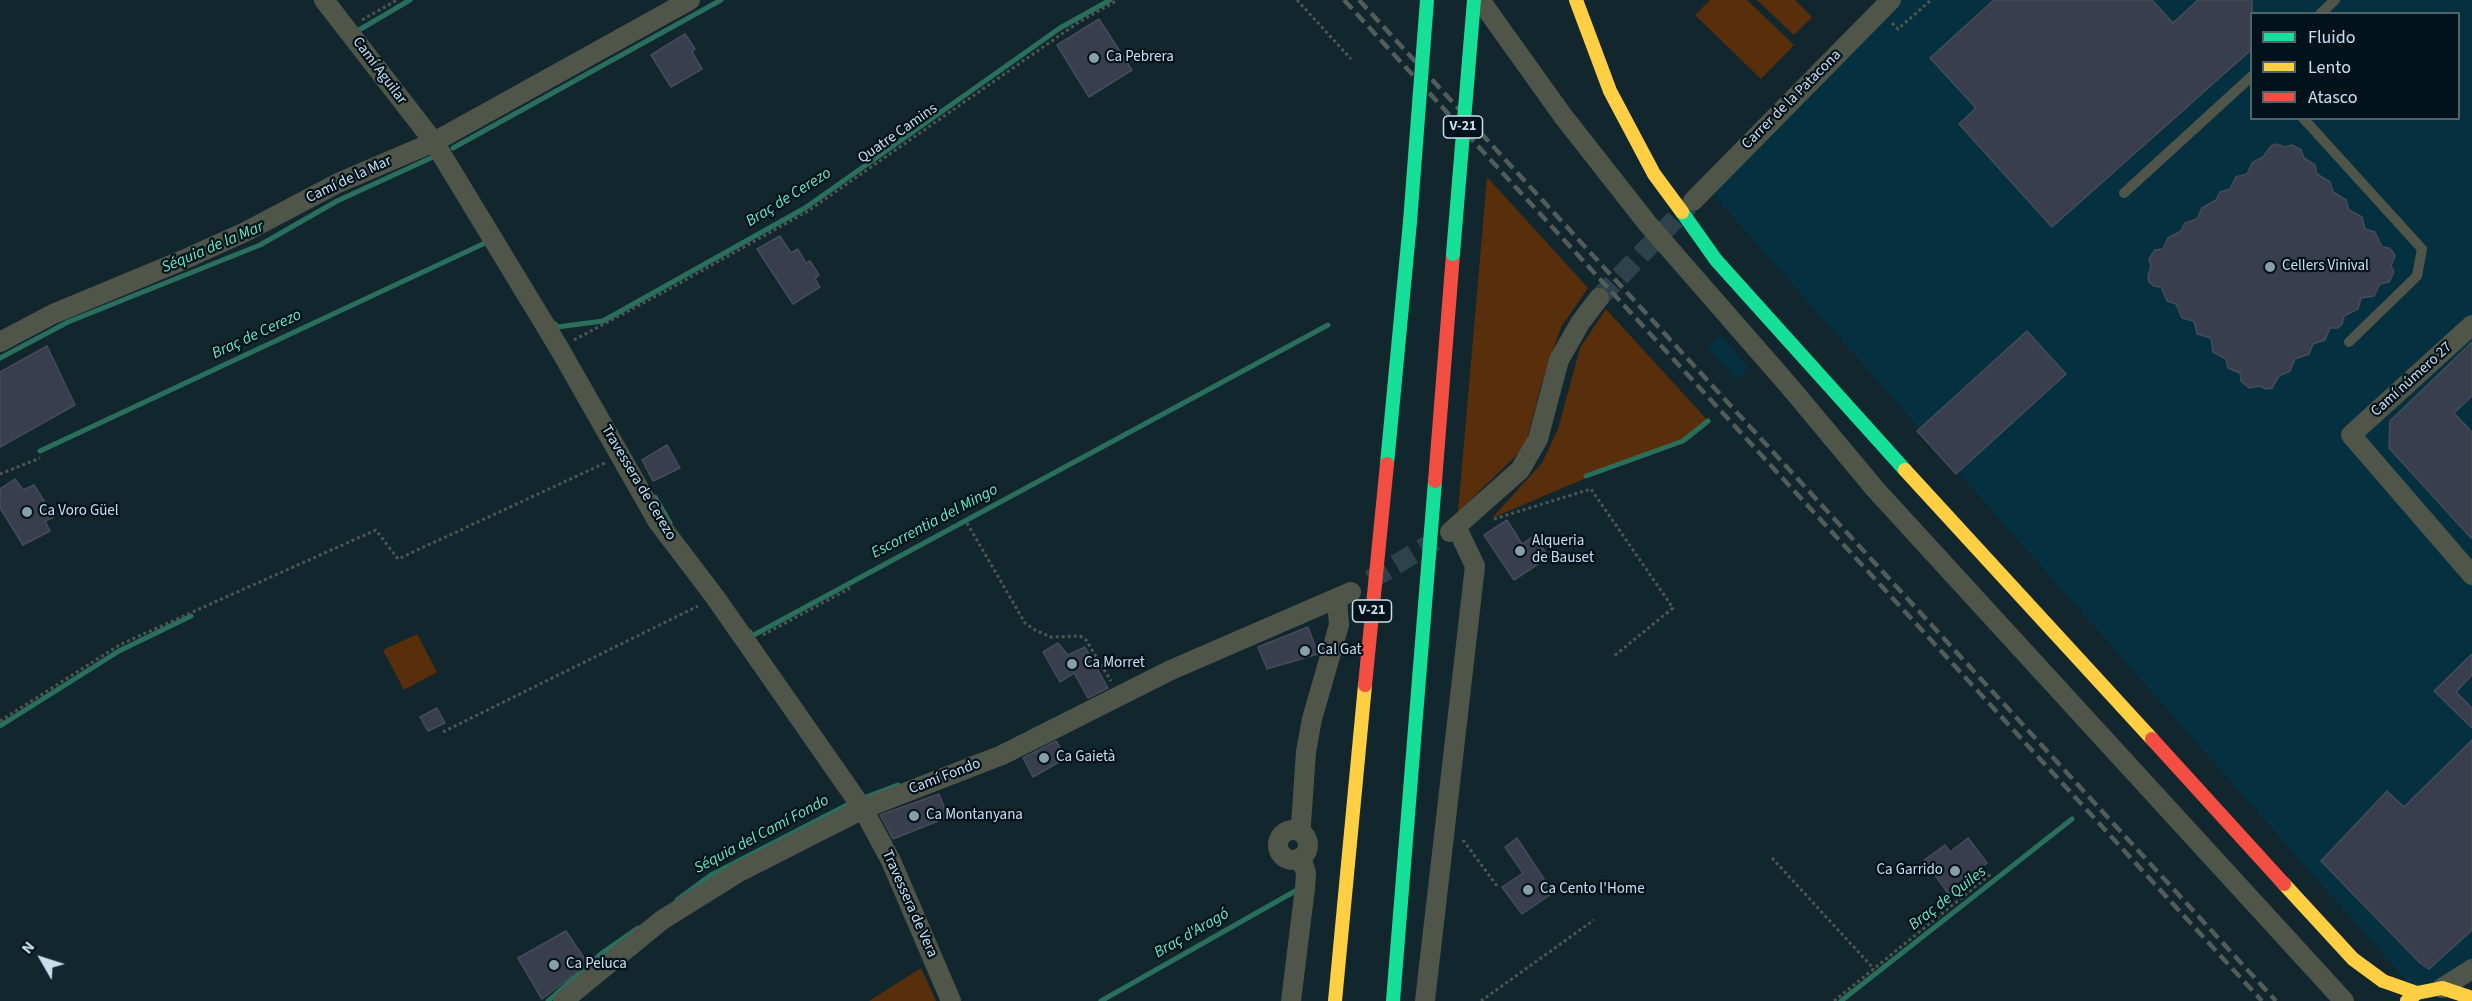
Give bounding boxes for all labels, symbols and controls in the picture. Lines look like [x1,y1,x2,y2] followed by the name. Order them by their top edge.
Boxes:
[2250,12,2460,120] legend
[2308,25,2355,50] text: Fluido
[348,34,410,108] street label: Camí Aguilar
[1739,47,1845,153] street label: Carrer de la Patacona
[1106,49,1174,67] place label: Ca Pebrera
[1087,51,1101,65] marker: Ca Pebrera
[2308,55,2351,80] text: Lento
[2308,85,2357,110] text: Atasco
[855,100,941,168] street label: Quatre Camins
[1444,116,1482,138] road number: V-21
[303,152,395,208] street label: Camí de la Mar
[743,164,835,232] water label: Braç de Cerezo
[159,218,267,278] water label: Séquia de la Mar
[2282,258,2369,276] place label: Cellers Vinival
[2263,260,2277,274] marker: Cellers Vinival
[209,306,305,364] water label: Braç de Cerezo
[2368,339,2456,421] street label: Camí número 27
[597,422,679,544] street label: Travessera de Cerezo
[868,481,1002,563] water label: Escorrentia del Mingo
[39,503,119,521] place label: Ca Voro Güel
[20,505,34,519] marker: Ca Voro Güel
[1532,533,1594,568] place label: Alqueria de Bauset
[1513,544,1527,558] marker: Alqueria de Bauset
[1352,600,1392,622] road number: V-21
[1317,642,1362,660] place label: Cal Gat
[1298,644,1312,658] marker: Cal Gat
[1084,655,1145,673] place label: Ca Morret
[1065,657,1079,671] marker: Ca Morret
[1056,749,1115,767] place label: Ca Gaietà
[1037,751,1051,765] marker: Ca Gaietà
[907,755,983,799] street label: Camí Fondo
[691,791,833,879] water label: Séquia del Camí Fondo
[926,807,1023,825] place label: Ca Montanyana
[907,809,921,823] marker: Ca Montanyana
[877,847,941,961] street label: Travessera de Vera
[1877,862,1943,880] place label: Ca Garrido
[1905,863,1991,935] water label: Braç de Quiles
[1948,864,1962,878] marker: Ca Garrido
[1540,881,1645,899] place label: Ca Cento l'Home
[1521,883,1535,897] marker: Ca Cento l'Home
[1151,905,1233,963] water label: Braç d'Aragó
[12,929,72,989] north arrow
[16,937,40,959] text: N
[566,956,627,974] place label: Ca Peluca
[547,958,561,972] marker: Ca Peluca

